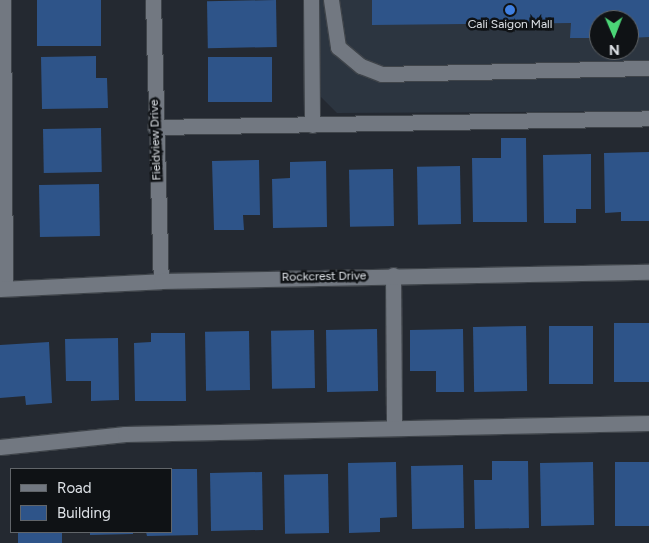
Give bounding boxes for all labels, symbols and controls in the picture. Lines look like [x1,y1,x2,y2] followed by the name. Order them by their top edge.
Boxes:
[504,4,516,16] marker: Cali Saigon Mall
[589,10,639,60] north arrow
[468,18,552,32] place label: Cali Saigon Mall
[609,41,620,58] text: N
[147,99,165,181] street label: Fieldview Drive
[282,269,366,285] street label: Rockcrest Drive
[10,468,172,533] legend
[57,479,92,497] text: Road
[57,504,111,522] text: Building

